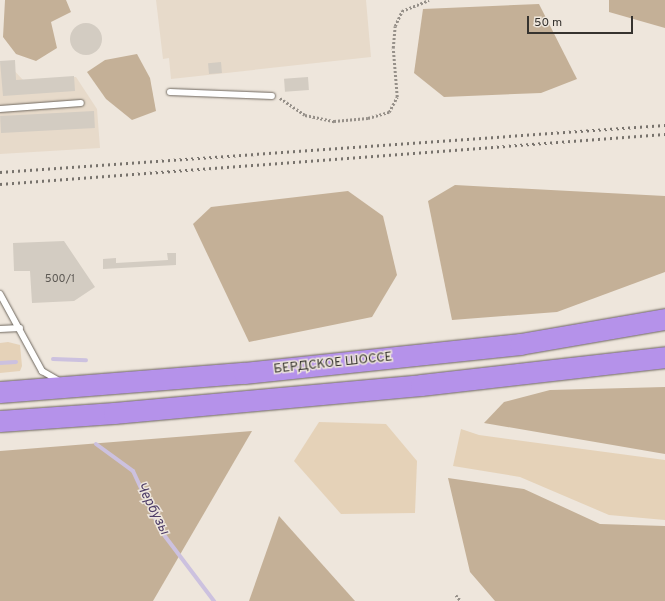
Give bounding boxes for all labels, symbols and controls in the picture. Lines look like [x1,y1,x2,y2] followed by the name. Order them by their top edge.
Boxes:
[529,8,635,34] scale bar
[534,15,562,31] text: 50 m
[45,272,75,286] house number: 500/1
[273,350,393,378] street label: БЕРДСКОЕ ШОССЕ
[132,480,172,538] water label: Чербузы

